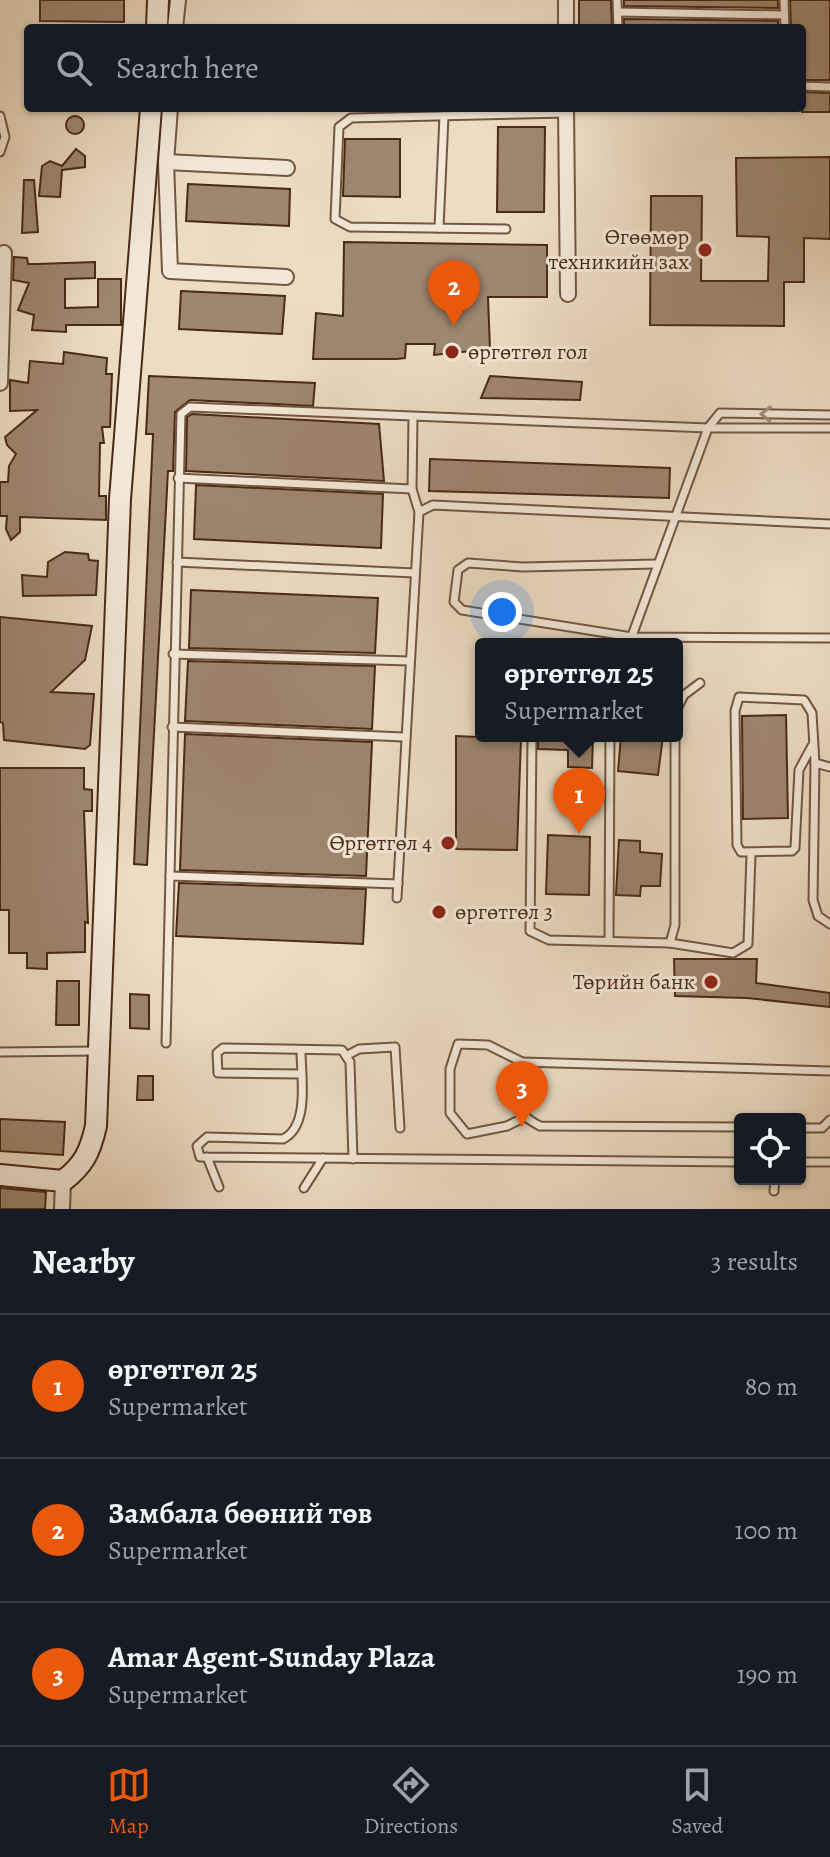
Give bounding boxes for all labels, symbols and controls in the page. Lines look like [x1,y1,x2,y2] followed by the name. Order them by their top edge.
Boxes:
[24,24,806,112] search box
[52,46,96,90] icon: search
[116,48,259,88] text: Search here
[548,222,689,277] place label: Өгөөмөр техникийн зах
[696,241,714,259] marker: Өгөөмөр техникийн зах
[428,260,480,326] pin: 2
[468,337,588,367] place label: өргөтгөл гол
[443,343,461,361] marker: өргөтгөл гол
[759,405,772,423] one-way arrow
[482,592,522,632] your location
[475,638,683,742] popup
[504,653,654,693] text: өргөтгөл 25
[504,693,644,728] text: Supermarket
[553,768,605,834] pin: 1
[329,828,432,858] place label: Өргөтгөл 4
[439,834,457,852] marker: Өргөтгөл 4
[455,897,553,927] place label: өргөтгөл 3
[430,903,448,921] marker: өргөтгөл 3
[573,967,695,997] place label: Төрийн банк
[702,973,720,991] marker: Төрийн банк
[496,1061,548,1127] pin: 3
[734,1113,806,1185] map controls
[734,1113,806,1185] button: locate
[32,1238,135,1285] text: Nearby
[711,1244,798,1279] text: 3 results
[108,1349,258,1389] text: өргөтгөл 25
[53,1369,63,1404] text: 1
[745,1369,798,1404] text: 80 m
[108,1389,248,1424] text: Supermarket
[108,1493,372,1533] text: Замбала бөөний төв
[52,1513,64,1548] text: 2
[735,1513,798,1548] text: 100 m
[108,1533,248,1568] text: Supermarket
[108,1637,435,1677] text: Amar Agent-Sunday Plaza
[52,1657,64,1692] text: 3
[737,1657,798,1692] text: 190 m
[108,1677,248,1712] text: Supermarket
[107,1763,151,1841] tab: Map
[364,1763,458,1841] tab: Directions
[671,1763,723,1841] tab: Saved

